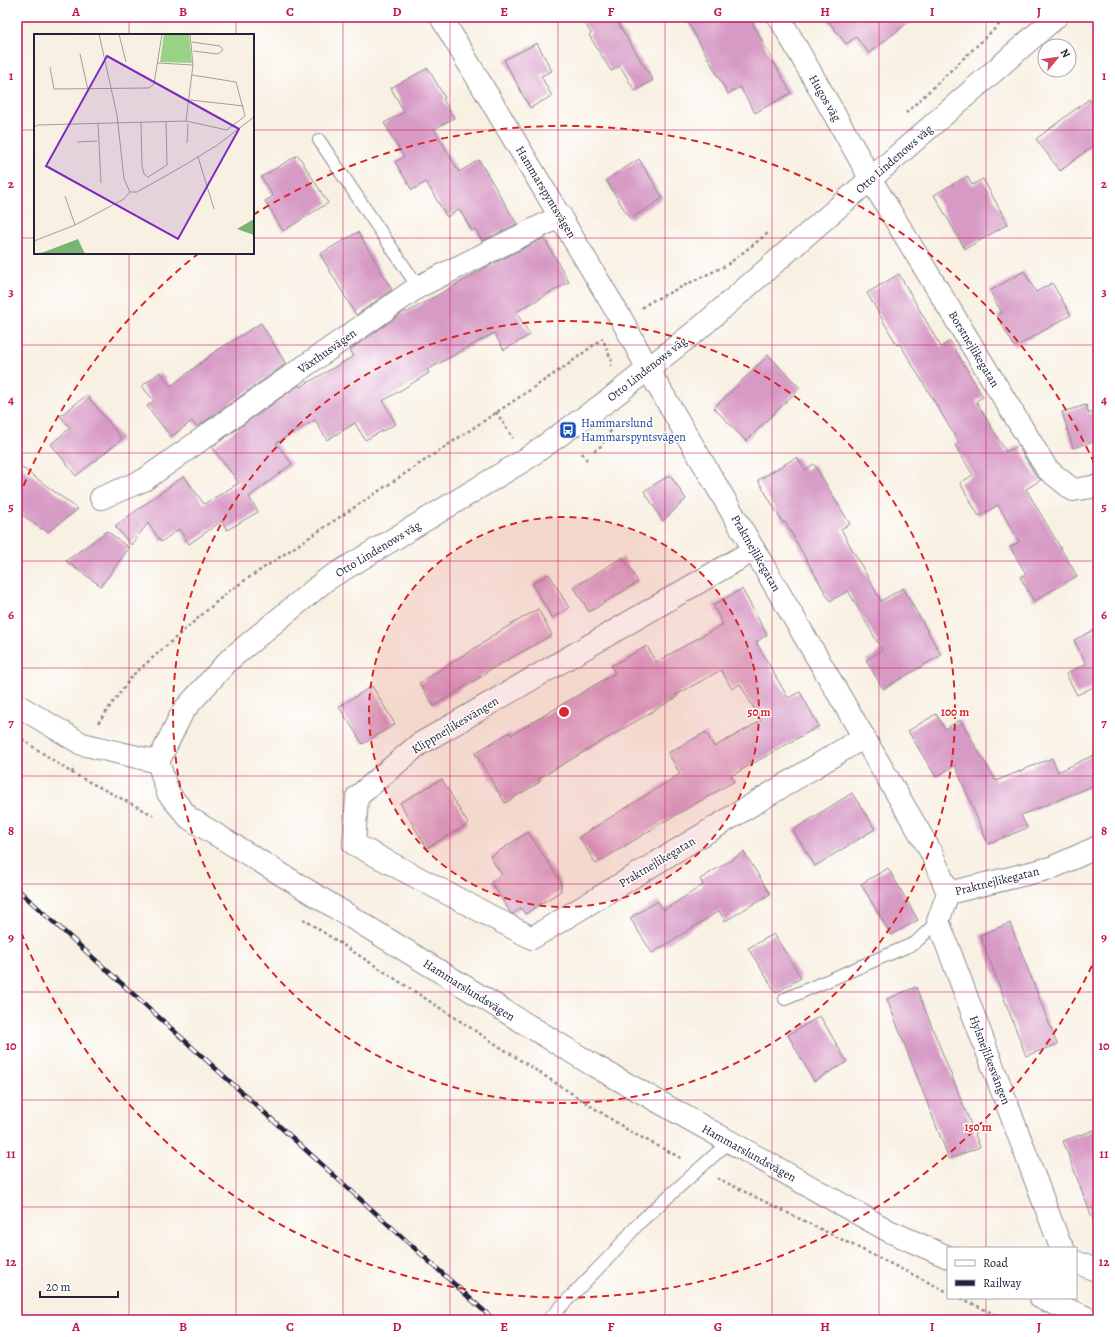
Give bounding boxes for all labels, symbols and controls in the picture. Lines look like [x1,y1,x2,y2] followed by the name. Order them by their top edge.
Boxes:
[71,3,81,20] text: A
[179,3,187,20] text: B
[286,3,294,20] text: C
[392,3,402,20] text: D
[500,3,508,20] text: E
[608,3,615,20] text: F
[714,3,722,20] text: G
[820,3,830,20] text: H
[930,3,935,20] text: I
[1037,3,1041,20] text: J
[34,34,254,254] inset map
[1037,38,1077,78] north arrow
[1057,46,1074,61] text: N
[9,67,14,84] text: 1
[1102,67,1107,84] text: 1
[805,72,845,124] street label: Hugos väg
[852,121,936,197] street label: Otto Lindenows väg
[512,143,580,241] street label: Hammarspyntsvägen
[8,175,15,192] text: 2
[1101,175,1108,192] text: 2
[8,283,14,300] text: 3
[1101,283,1107,300] text: 3
[945,308,1003,390] street label: Borstnejlikegatan
[294,325,360,378] street label: Växthusvägen
[604,333,690,405] street label: Otto Lindenows väg
[8,391,14,408] text: 4
[1101,391,1107,408] text: 4
[581,415,686,445] place label: Hammarslund Hammarspyntsvägen
[558,420,578,440] bus stop icon: Hammarslund Hammarspyntsvägen
[8,498,14,515] text: 5
[1101,498,1107,515] text: 5
[727,512,785,595] street label: Praktnejlikegatan
[332,517,424,581] street label: Otto Lindenows väg
[8,606,14,623] text: 6
[1101,606,1107,623] text: 6
[408,692,502,757] street label: Klippnejlikesvängen
[747,704,771,720] text: 50 m
[941,704,969,720] text: 100 m
[557,705,571,719] centre of rings
[8,714,14,731] text: 7
[1101,714,1107,731] text: 7
[8,822,14,839] text: 8
[1101,822,1107,839] text: 8
[616,833,698,891] street label: Praktnejlikegatan
[953,863,1041,899] street label: Praktnejlikegatan
[8,929,14,946] text: 9
[1101,929,1107,946] text: 9
[420,955,518,1025] street label: Hammarslundsvägen
[966,1013,1015,1107] street label: Hylsnejlikesvängen
[5,1037,17,1054] text: 10
[1098,1037,1110,1054] text: 10
[964,1119,992,1135] text: 150 m
[699,1120,799,1186] street label: Hammarslundsvägen
[6,1145,16,1162] text: 11
[1099,1145,1109,1162] text: 11
[947,1247,1077,1299] legend
[6,1253,17,1270] text: 12
[1099,1253,1110,1270] text: 12
[983,1255,1009,1271] text: Road
[40,1273,118,1299] scale bar
[983,1275,1022,1291] text: Railway
[46,1279,70,1295] text: 20 m
[71,1318,81,1335] text: A
[179,1318,187,1335] text: B
[286,1318,294,1335] text: C
[392,1318,402,1335] text: D
[500,1318,508,1335] text: E
[608,1318,615,1335] text: F
[714,1318,722,1335] text: G
[820,1318,830,1335] text: H
[930,1318,935,1335] text: I
[1037,1318,1041,1335] text: J

